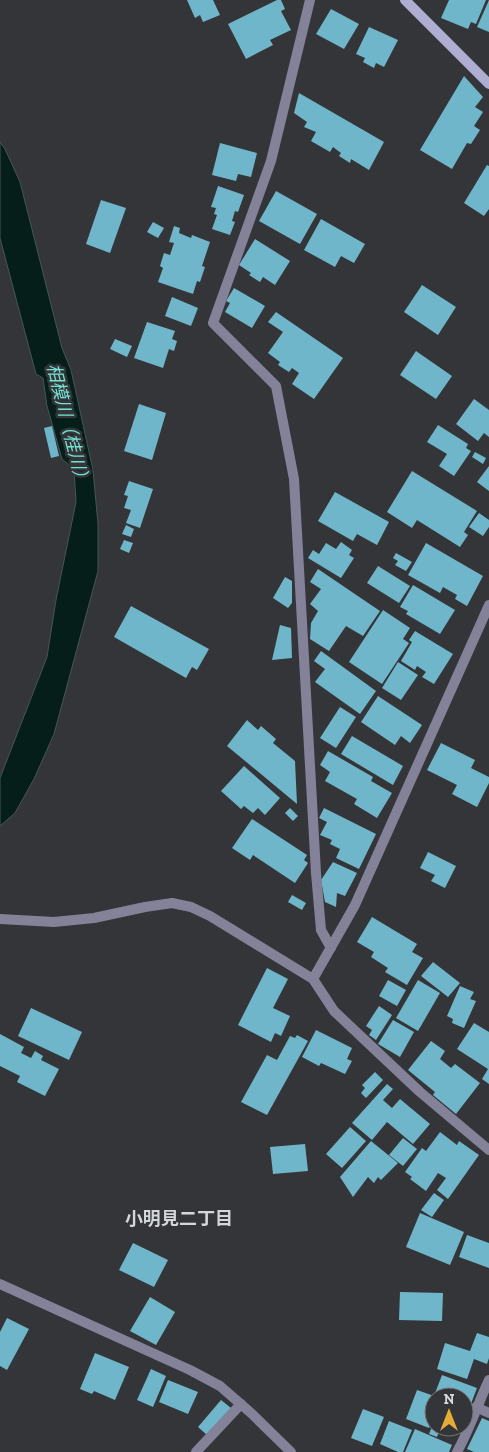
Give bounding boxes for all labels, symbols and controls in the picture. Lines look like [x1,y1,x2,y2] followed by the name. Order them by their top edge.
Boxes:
[42,361,94,489] water label: 相模川（桂川）
[125,1208,233,1230] district label: 小明見二丁目
[424,1387,474,1437] north arrow
[444,1391,455,1408] text: N

